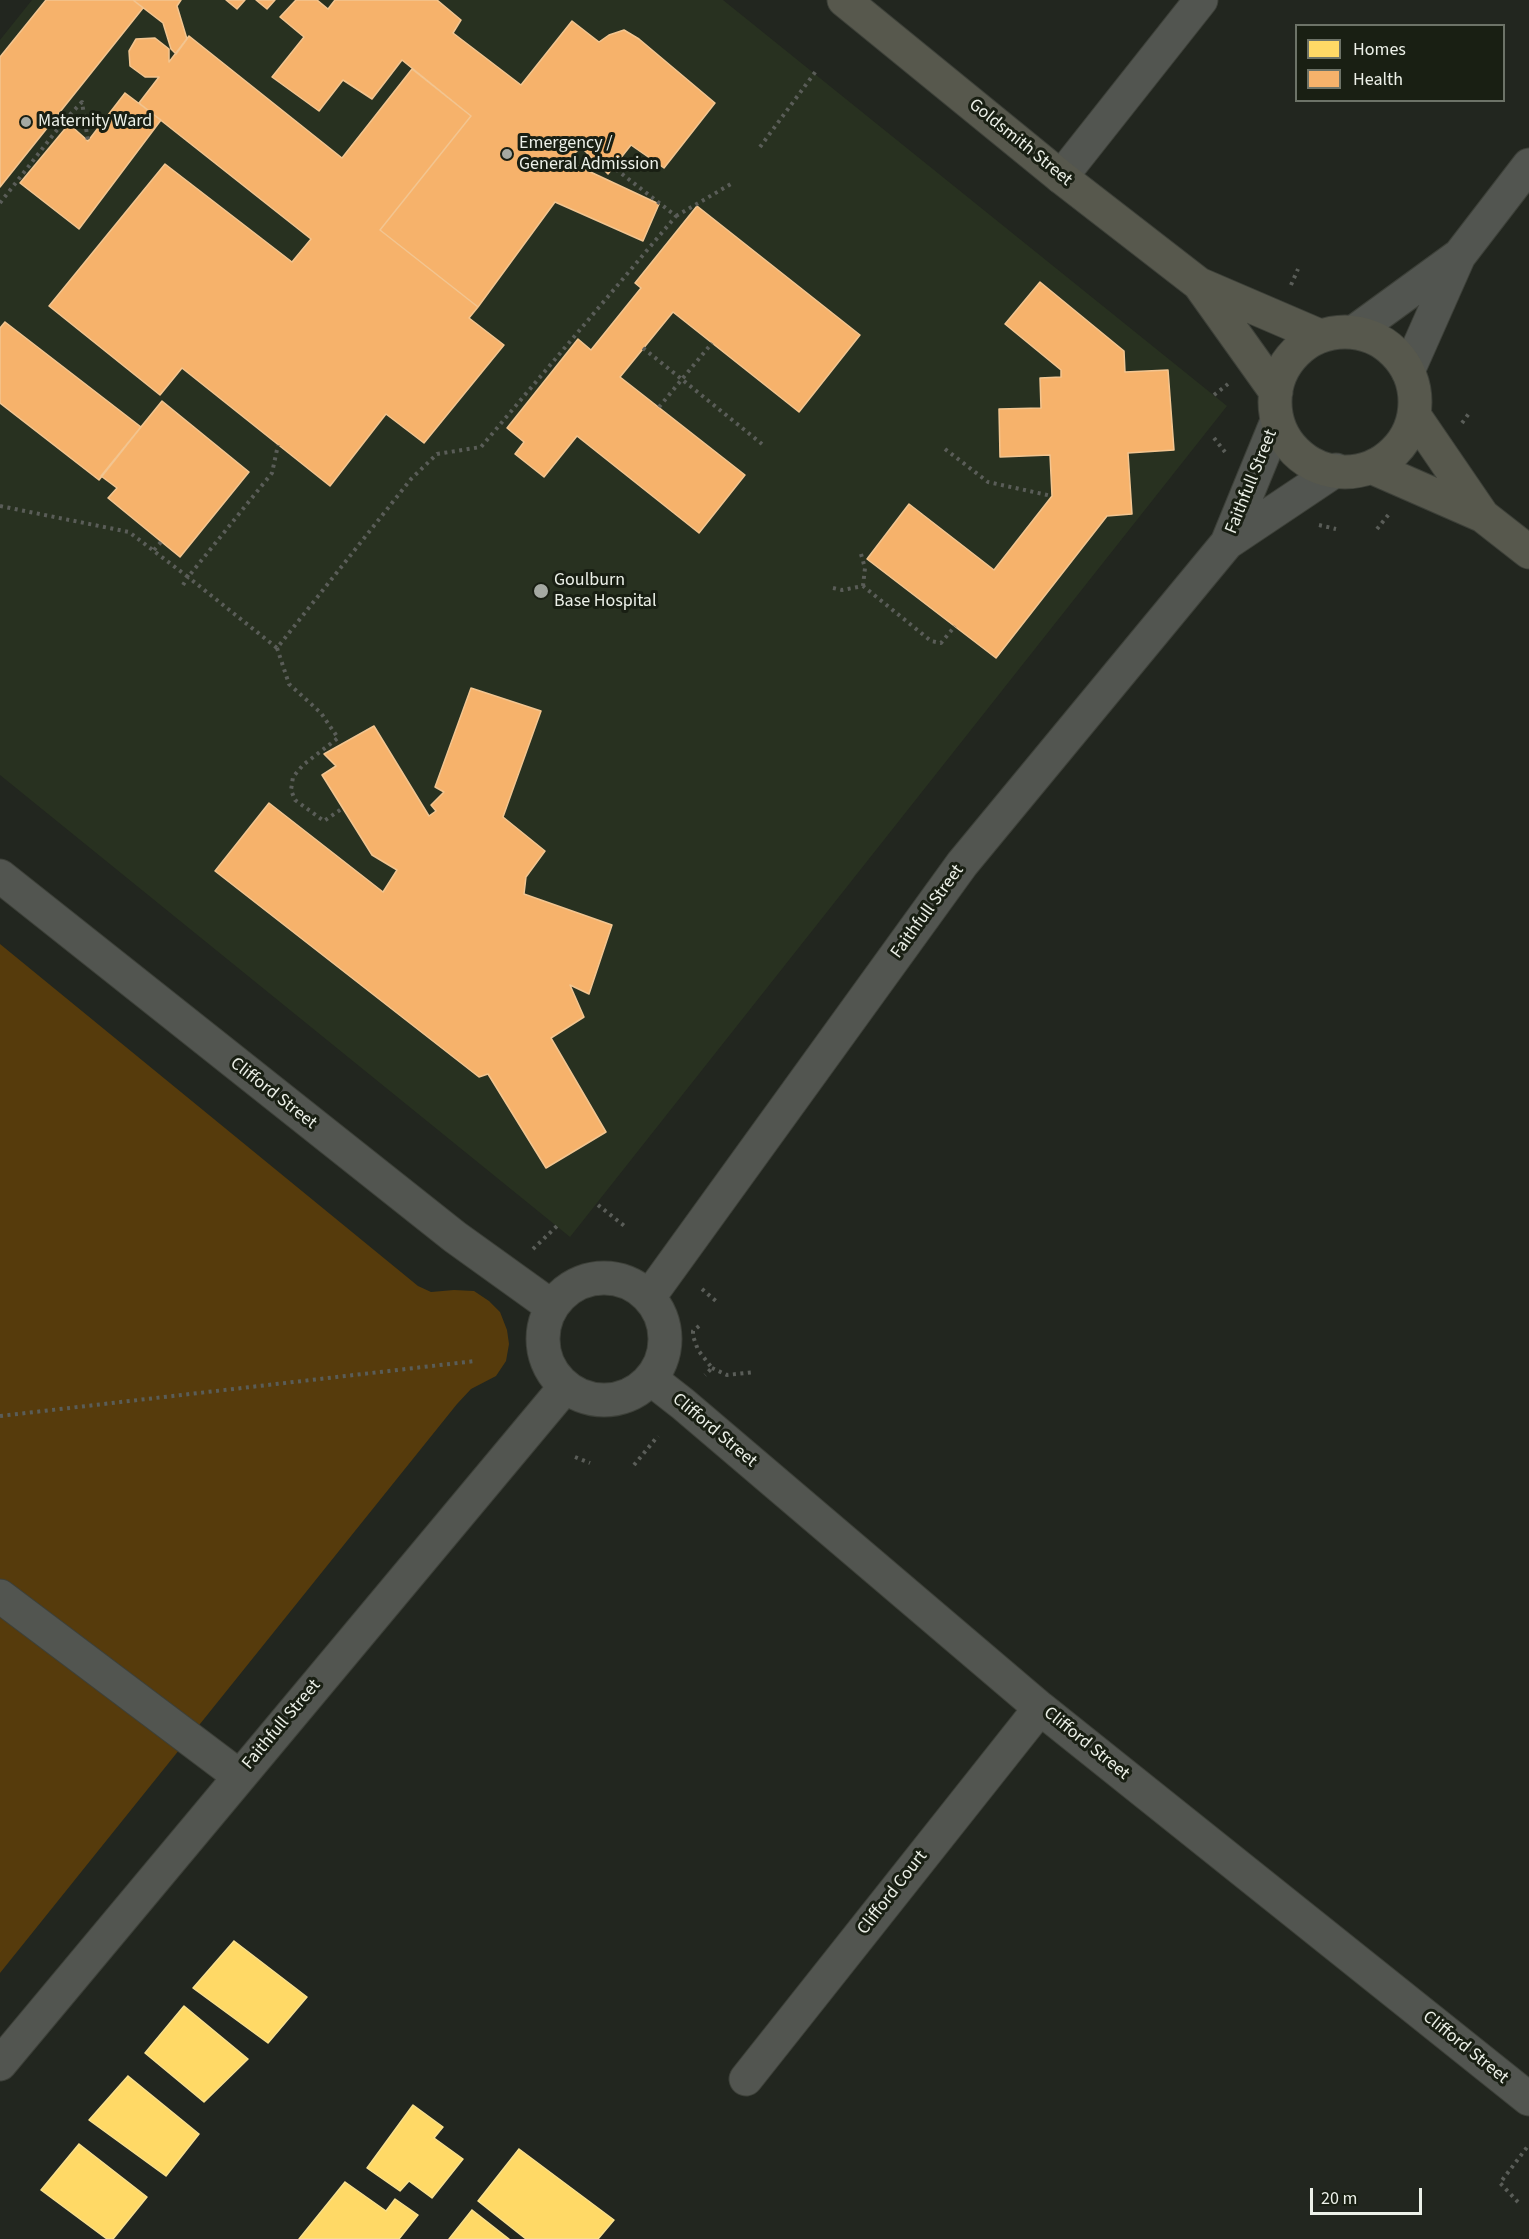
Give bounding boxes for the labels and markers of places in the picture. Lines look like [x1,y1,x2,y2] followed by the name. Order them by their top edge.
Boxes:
[38,111,152,133] place label: Maternity Ward
[19,115,33,129] marker: Maternity Ward
[519,133,659,176] place label: Emergency / General Admission
[500,147,514,161] marker: Emergency / General Admission
[554,570,657,612] place label: Goulburn Base Hospital
[532,582,550,600] marker: Goulburn Base Hospital

